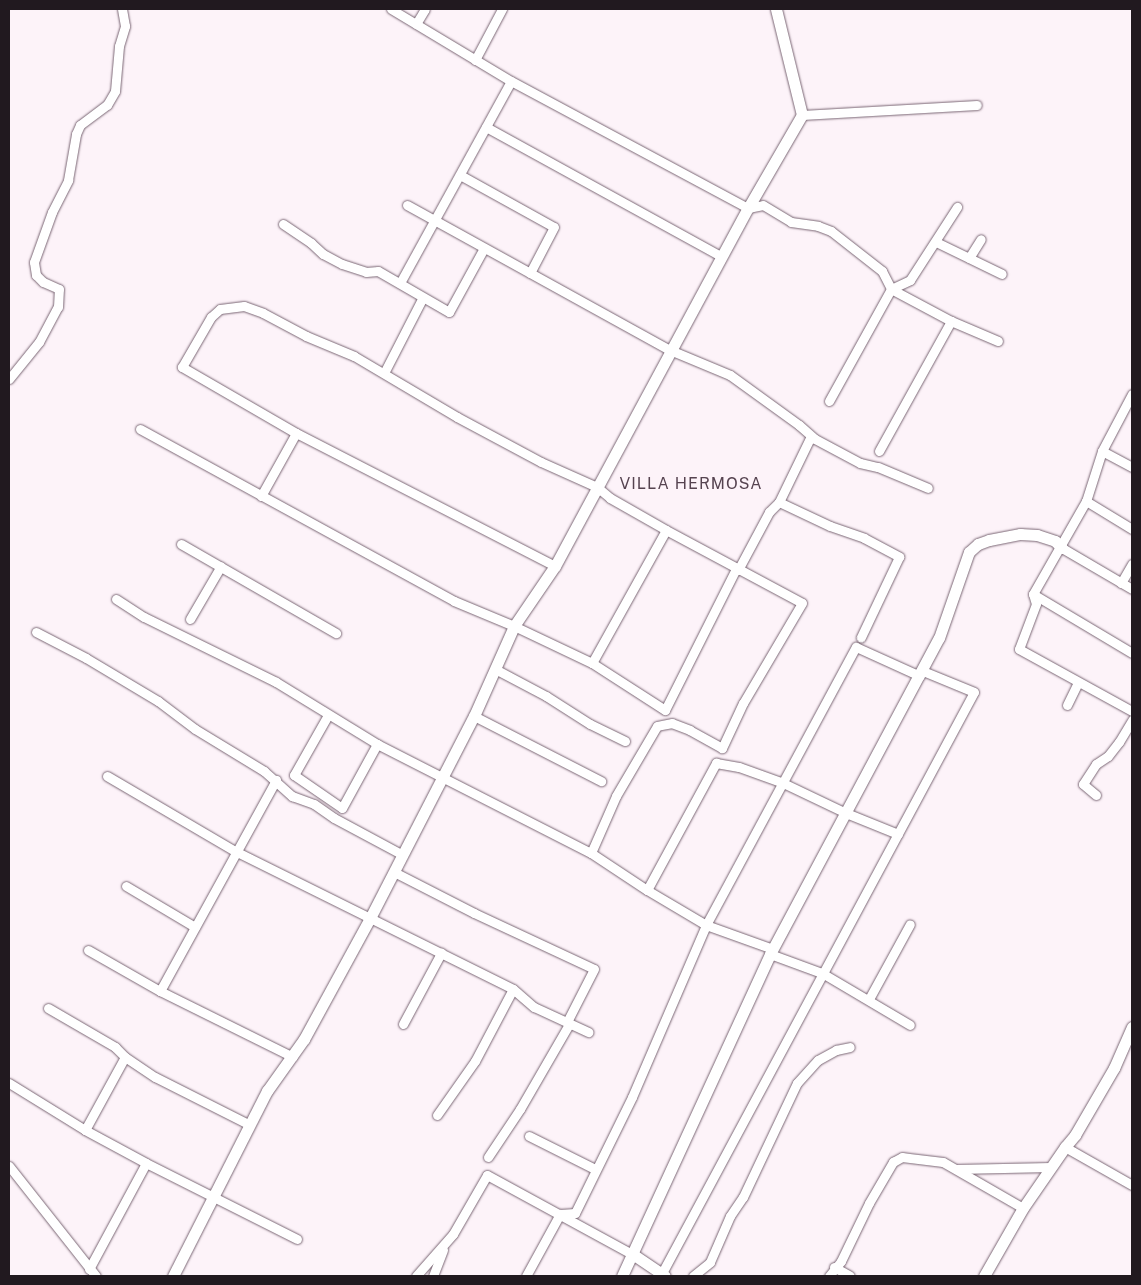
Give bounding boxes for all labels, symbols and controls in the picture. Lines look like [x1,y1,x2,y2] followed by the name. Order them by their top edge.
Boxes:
[618,474,764,494] district label: VILLA HERMOSA

